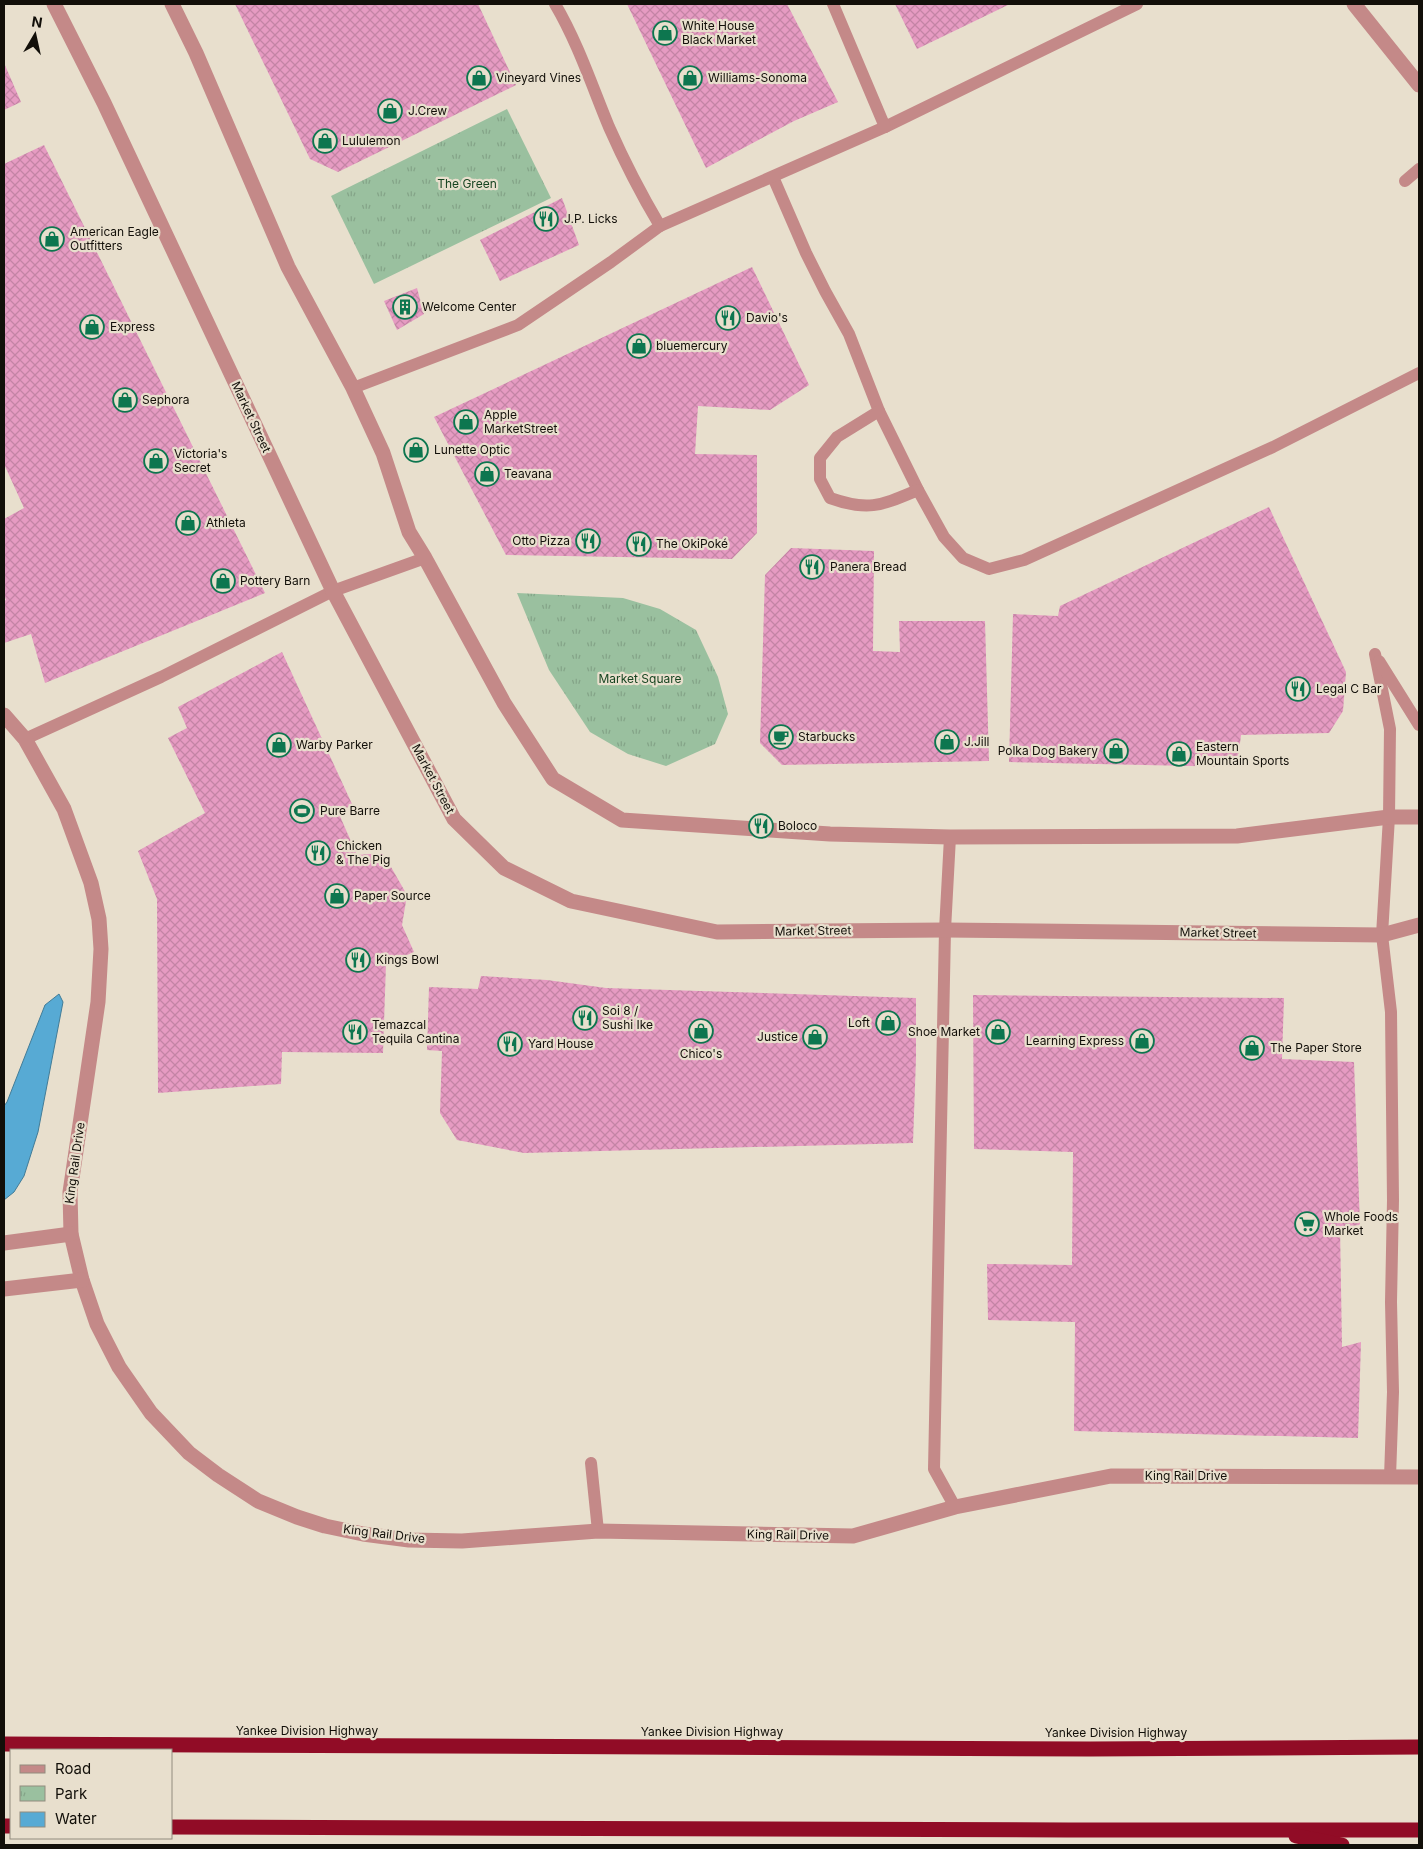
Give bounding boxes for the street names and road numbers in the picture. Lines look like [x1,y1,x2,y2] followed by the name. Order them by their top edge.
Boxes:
[228,379,274,455] street label: Market Street
[409,741,458,816] street label: Market Street
[774,922,852,939] street label: Market Street
[1180,924,1257,941] street label: Market Street
[61,1121,88,1205] street label: King Rail Drive
[1145,1468,1227,1483] street label: King Rail Drive
[342,1521,426,1546] street label: King Rail Drive
[747,1526,829,1543] street label: King Rail Drive
[236,1723,378,1738] street label: Yankee Division Highway
[641,1724,783,1739] street label: Yankee Division Highway
[1045,1725,1187,1740] street label: Yankee Division Highway

